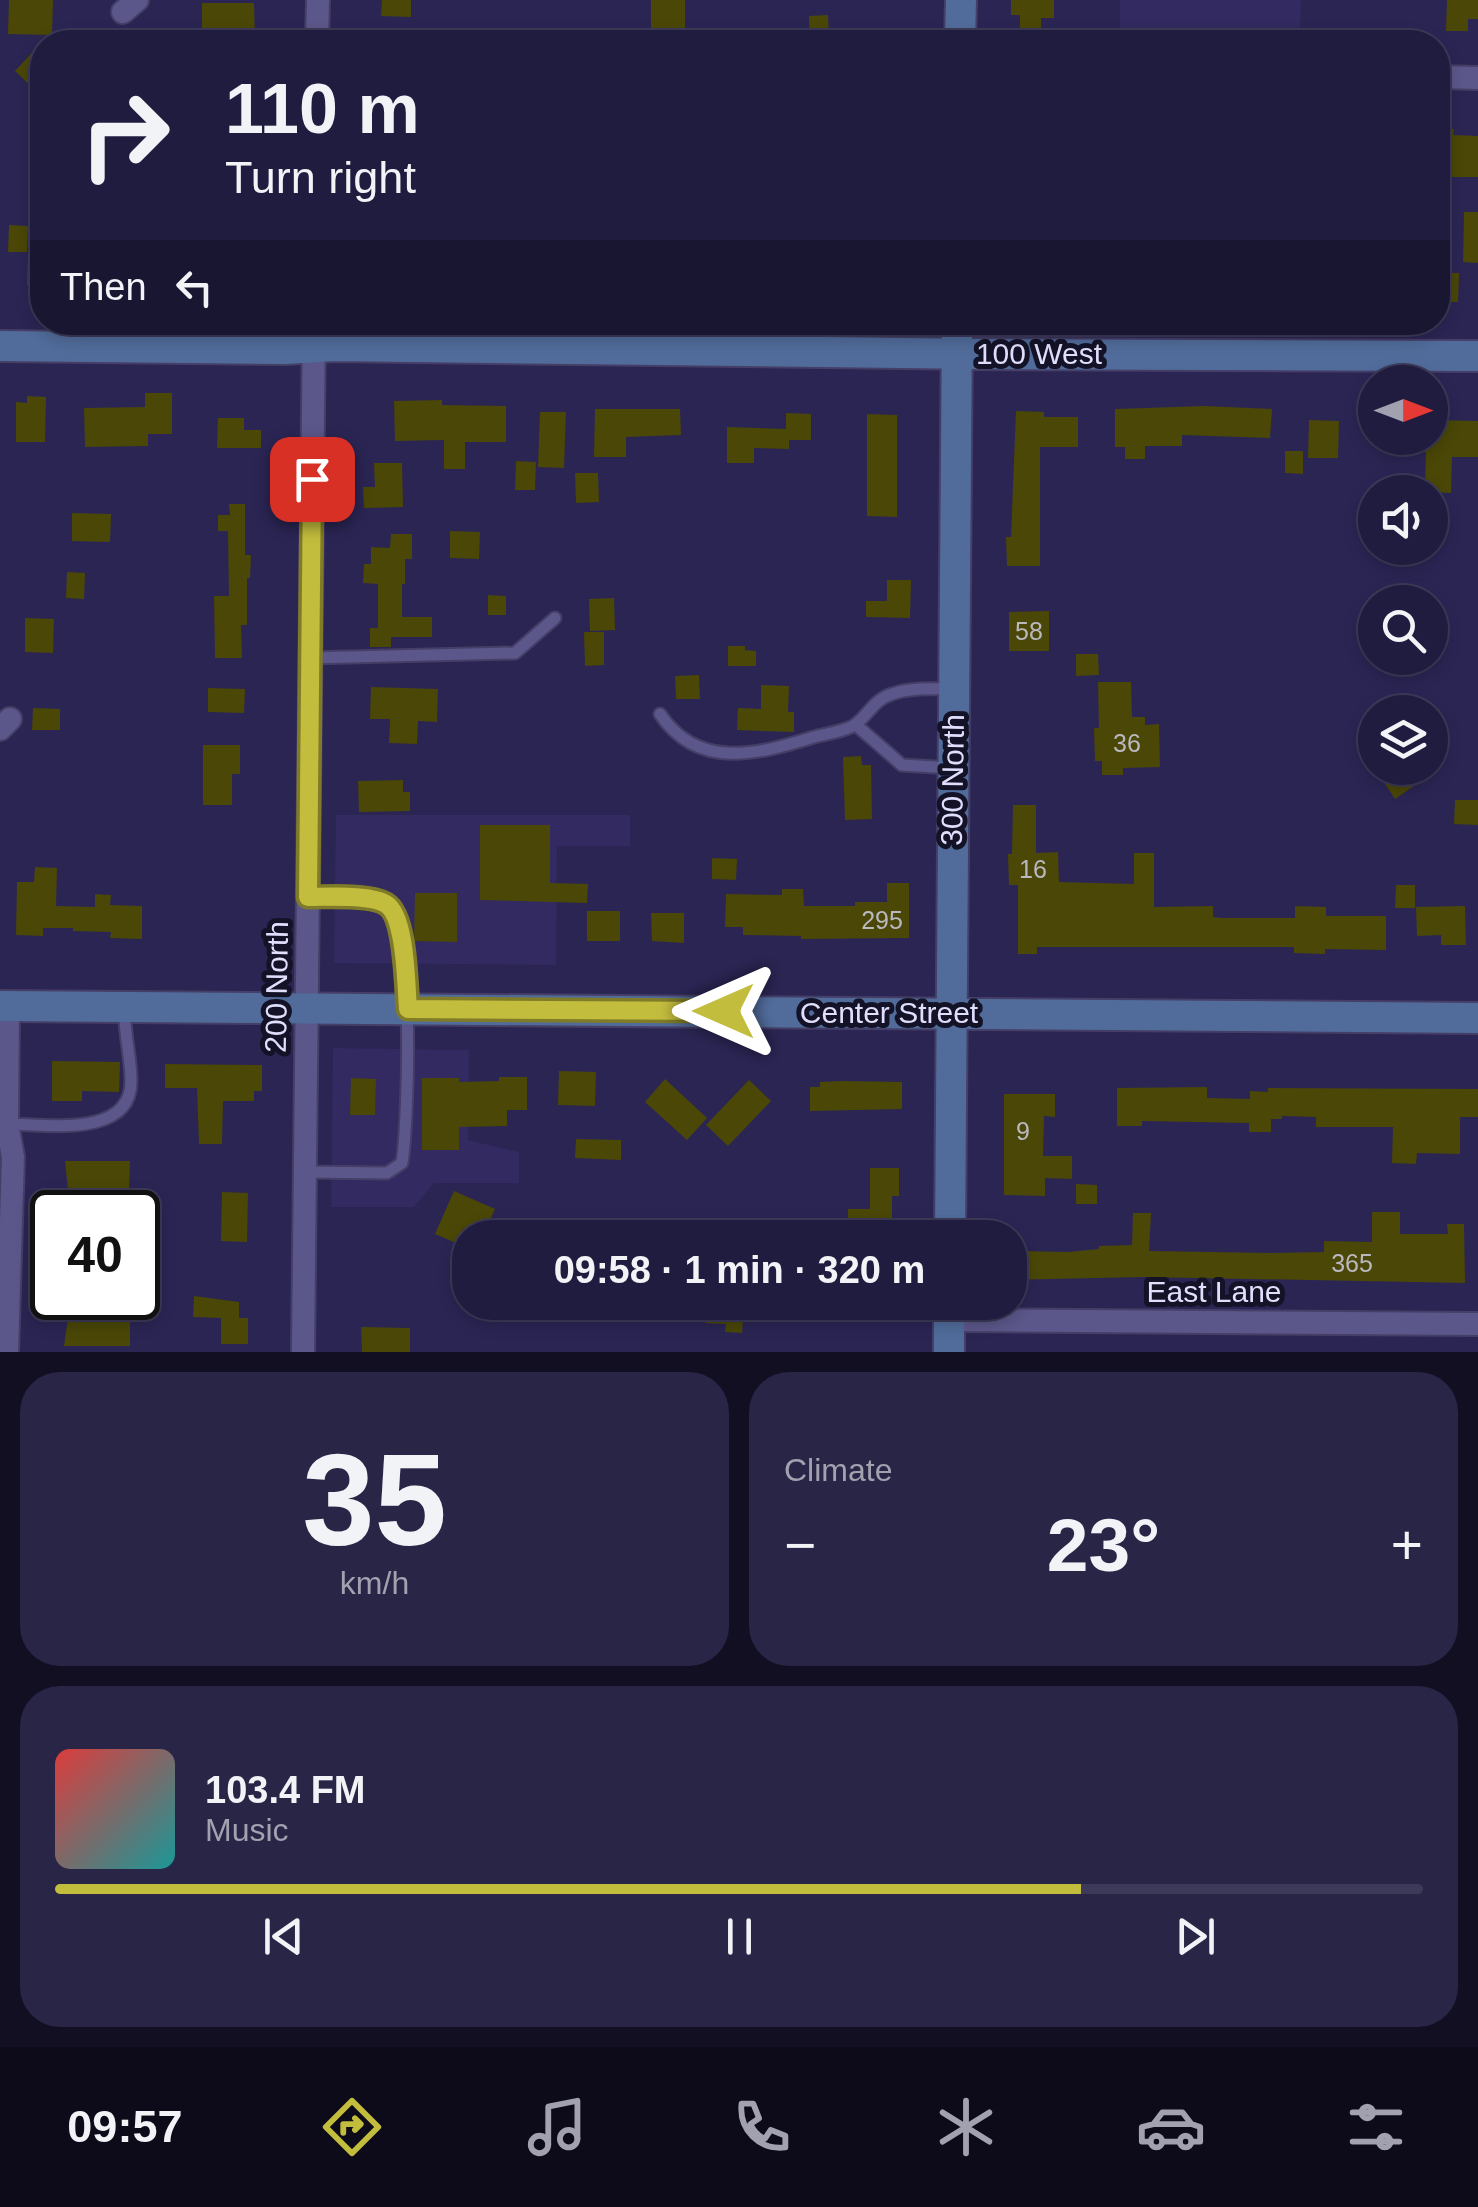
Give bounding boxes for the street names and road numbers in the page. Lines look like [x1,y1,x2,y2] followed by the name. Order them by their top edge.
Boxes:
[976,337,1103,370] street label: 100 West
[935,714,970,846] street label: 300 North
[259,921,294,1053] street label: 200 North
[800,996,979,1029] street label: Center Street
[1146,1275,1282,1308] street label: East Lane

